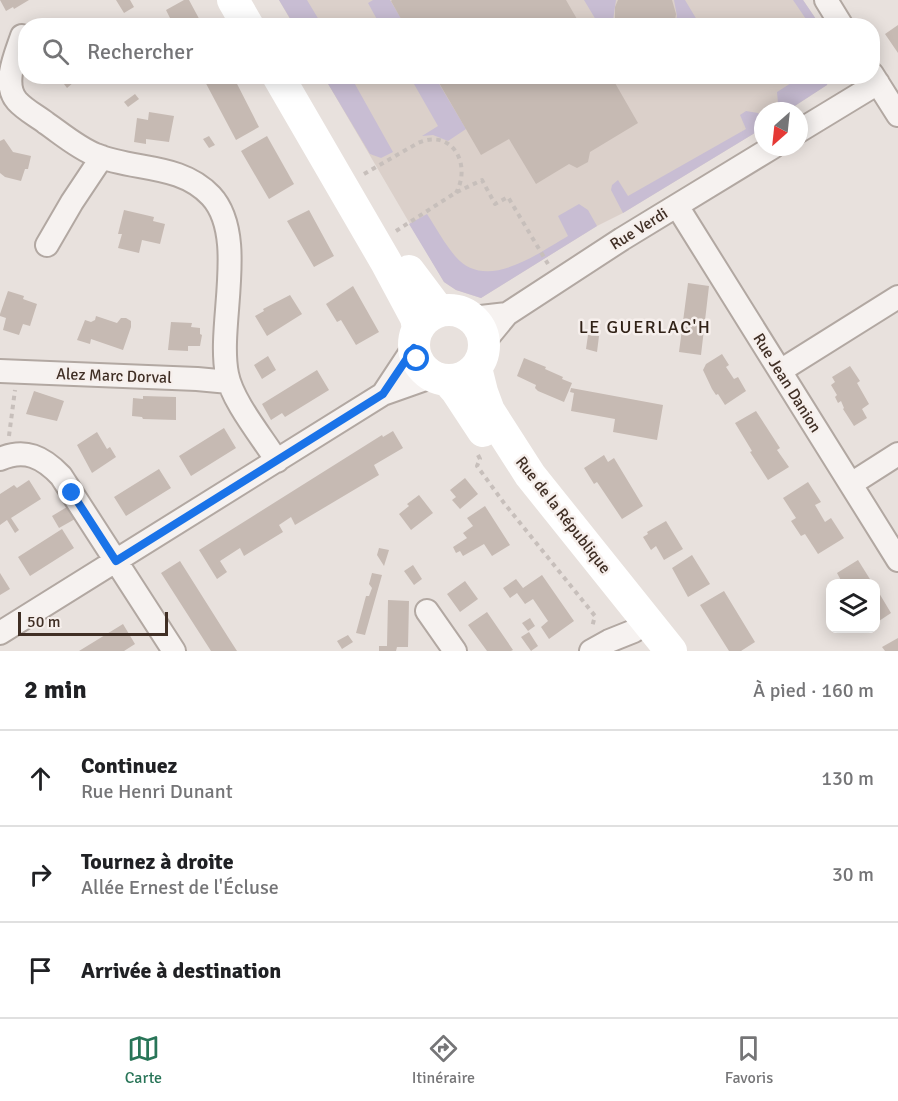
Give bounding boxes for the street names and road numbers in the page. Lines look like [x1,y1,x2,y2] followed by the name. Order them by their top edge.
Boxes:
[606,203,672,255] street label: Rue Verdi
[748,330,826,436] street label: Rue Jean Danion
[56,364,172,388] street label: Alez Marc Dorval
[511,452,615,578] street label: Rue de la République

